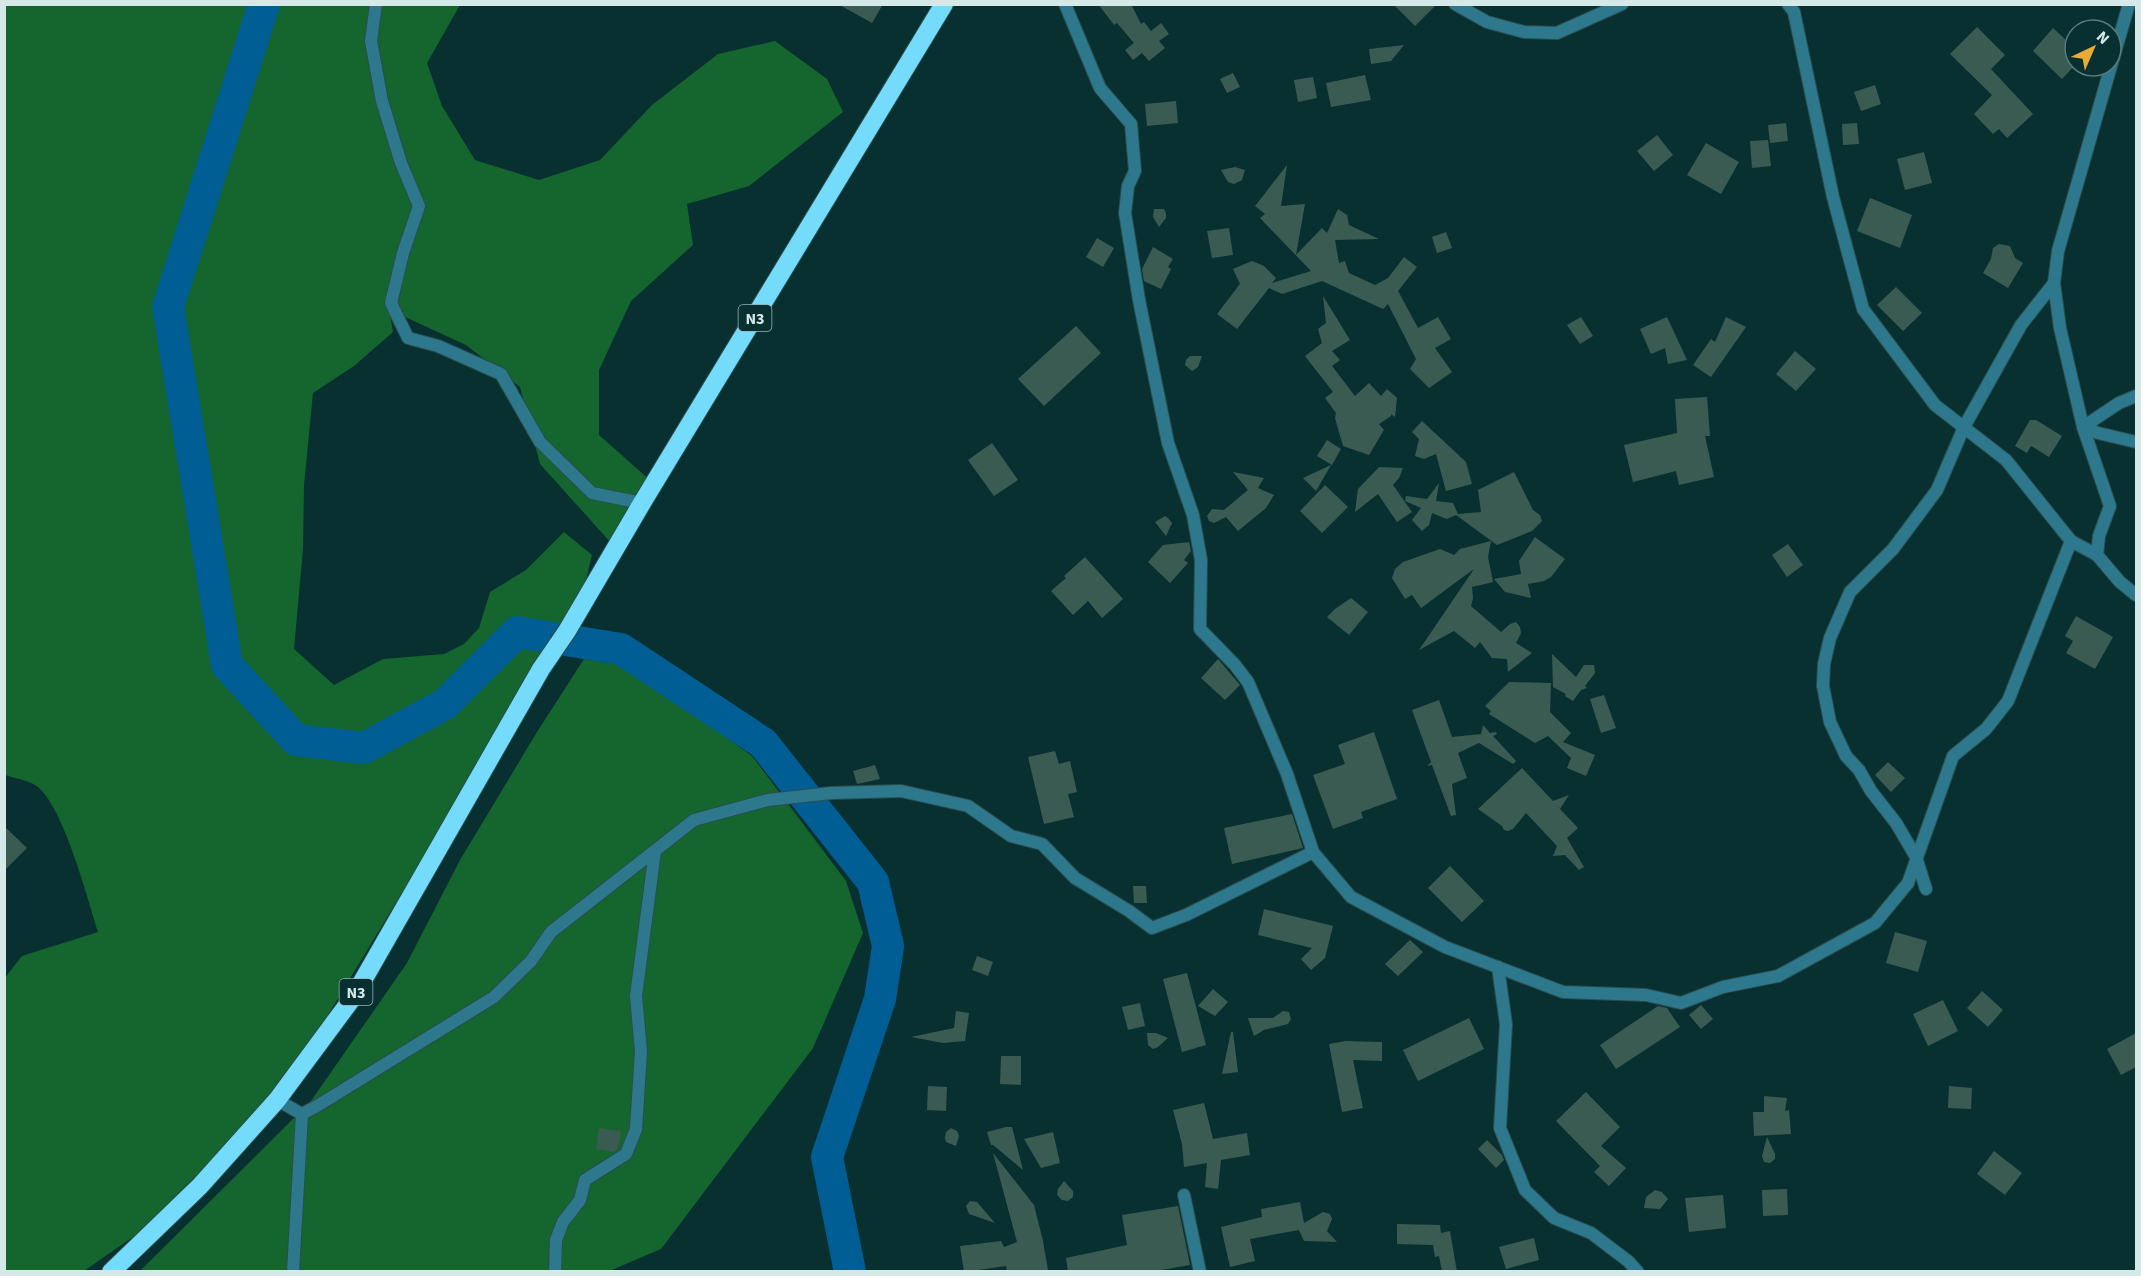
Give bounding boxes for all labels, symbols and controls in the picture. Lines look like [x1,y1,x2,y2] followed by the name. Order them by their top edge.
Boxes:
[2063,18,2123,78] north arrow
[2091,26,2114,50] text: N
[738,305,771,331] road number: N3
[340,979,372,1005] road number: N3

